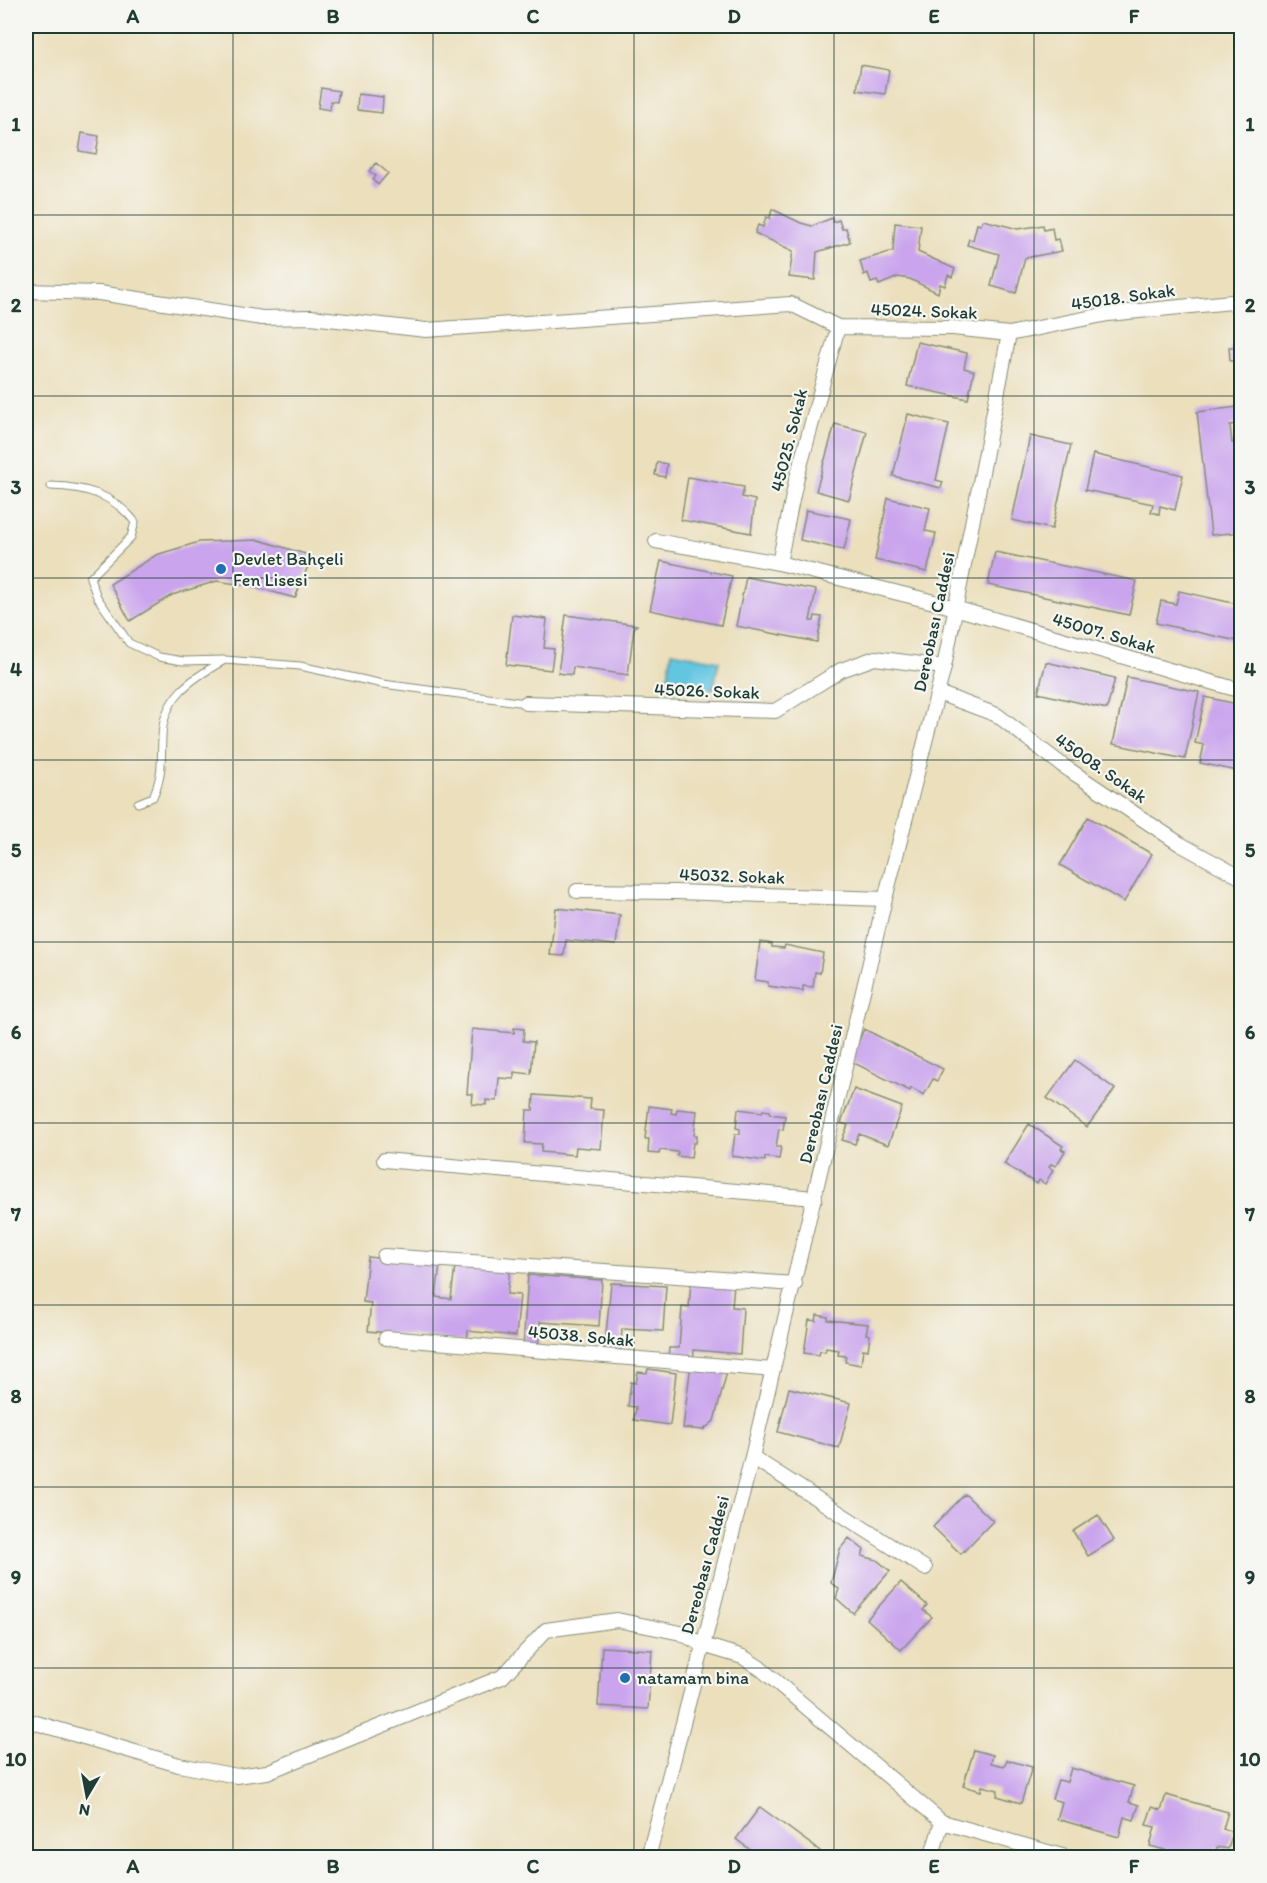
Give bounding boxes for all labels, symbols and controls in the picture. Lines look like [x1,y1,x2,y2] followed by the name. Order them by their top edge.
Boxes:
[126,4,140,28] text: A
[327,4,340,28] text: B
[527,4,540,28] text: C
[727,4,741,28] text: D
[928,4,940,28] text: E
[1129,4,1140,28] text: F
[11,112,21,136] text: 1
[1245,112,1255,136] text: 1
[1070,279,1176,315] street label: 45018. Sokak
[11,293,22,317] text: 2
[1245,293,1256,317] text: 2
[870,298,978,324] street label: 45024. Sokak
[766,386,812,494] street label: 45025. Sokak
[11,475,22,499] text: 3
[1245,475,1256,499] text: 3
[233,548,344,591] place label: Devlet Bahçeli Fen Lisesi
[908,550,960,694] street label: Dereobası Caddesi
[214,562,228,576] marker: Devlet Bahçeli Fen Lisesi
[1050,608,1158,658] street label: 45007. Sokak
[10,657,22,681] text: 4
[1244,657,1256,681] text: 4
[654,678,760,704] street label: 45026. Sokak
[1051,728,1151,808] street label: 45008. Sokak
[11,838,22,862] text: 5
[1245,838,1256,862] text: 5
[679,863,785,889] street label: 45032. Sokak
[11,1020,22,1044] text: 6
[1245,1020,1256,1044] text: 6
[794,1022,848,1166] street label: Dereobası Caddesi
[10,1202,21,1226] text: 7
[1244,1202,1255,1226] text: 7
[527,1320,635,1352] street label: 45038. Sokak
[11,1384,22,1408] text: 8
[1245,1384,1256,1408] text: 8
[676,1493,734,1637] street label: Dereobası Caddesi
[11,1565,21,1589] text: 9
[1245,1565,1255,1589] text: 9
[637,1667,749,1689] place label: natamam bina
[618,1671,632,1685] marker: natamam bina
[5,1747,27,1771] text: 10
[1239,1747,1261,1771] text: 10
[57,1766,117,1826] north arrow
[78,1800,91,1821] text: N
[126,1854,140,1878] text: A
[327,1854,340,1878] text: B
[527,1854,540,1878] text: C
[727,1854,741,1878] text: D
[928,1854,940,1878] text: E
[1129,1854,1140,1878] text: F

